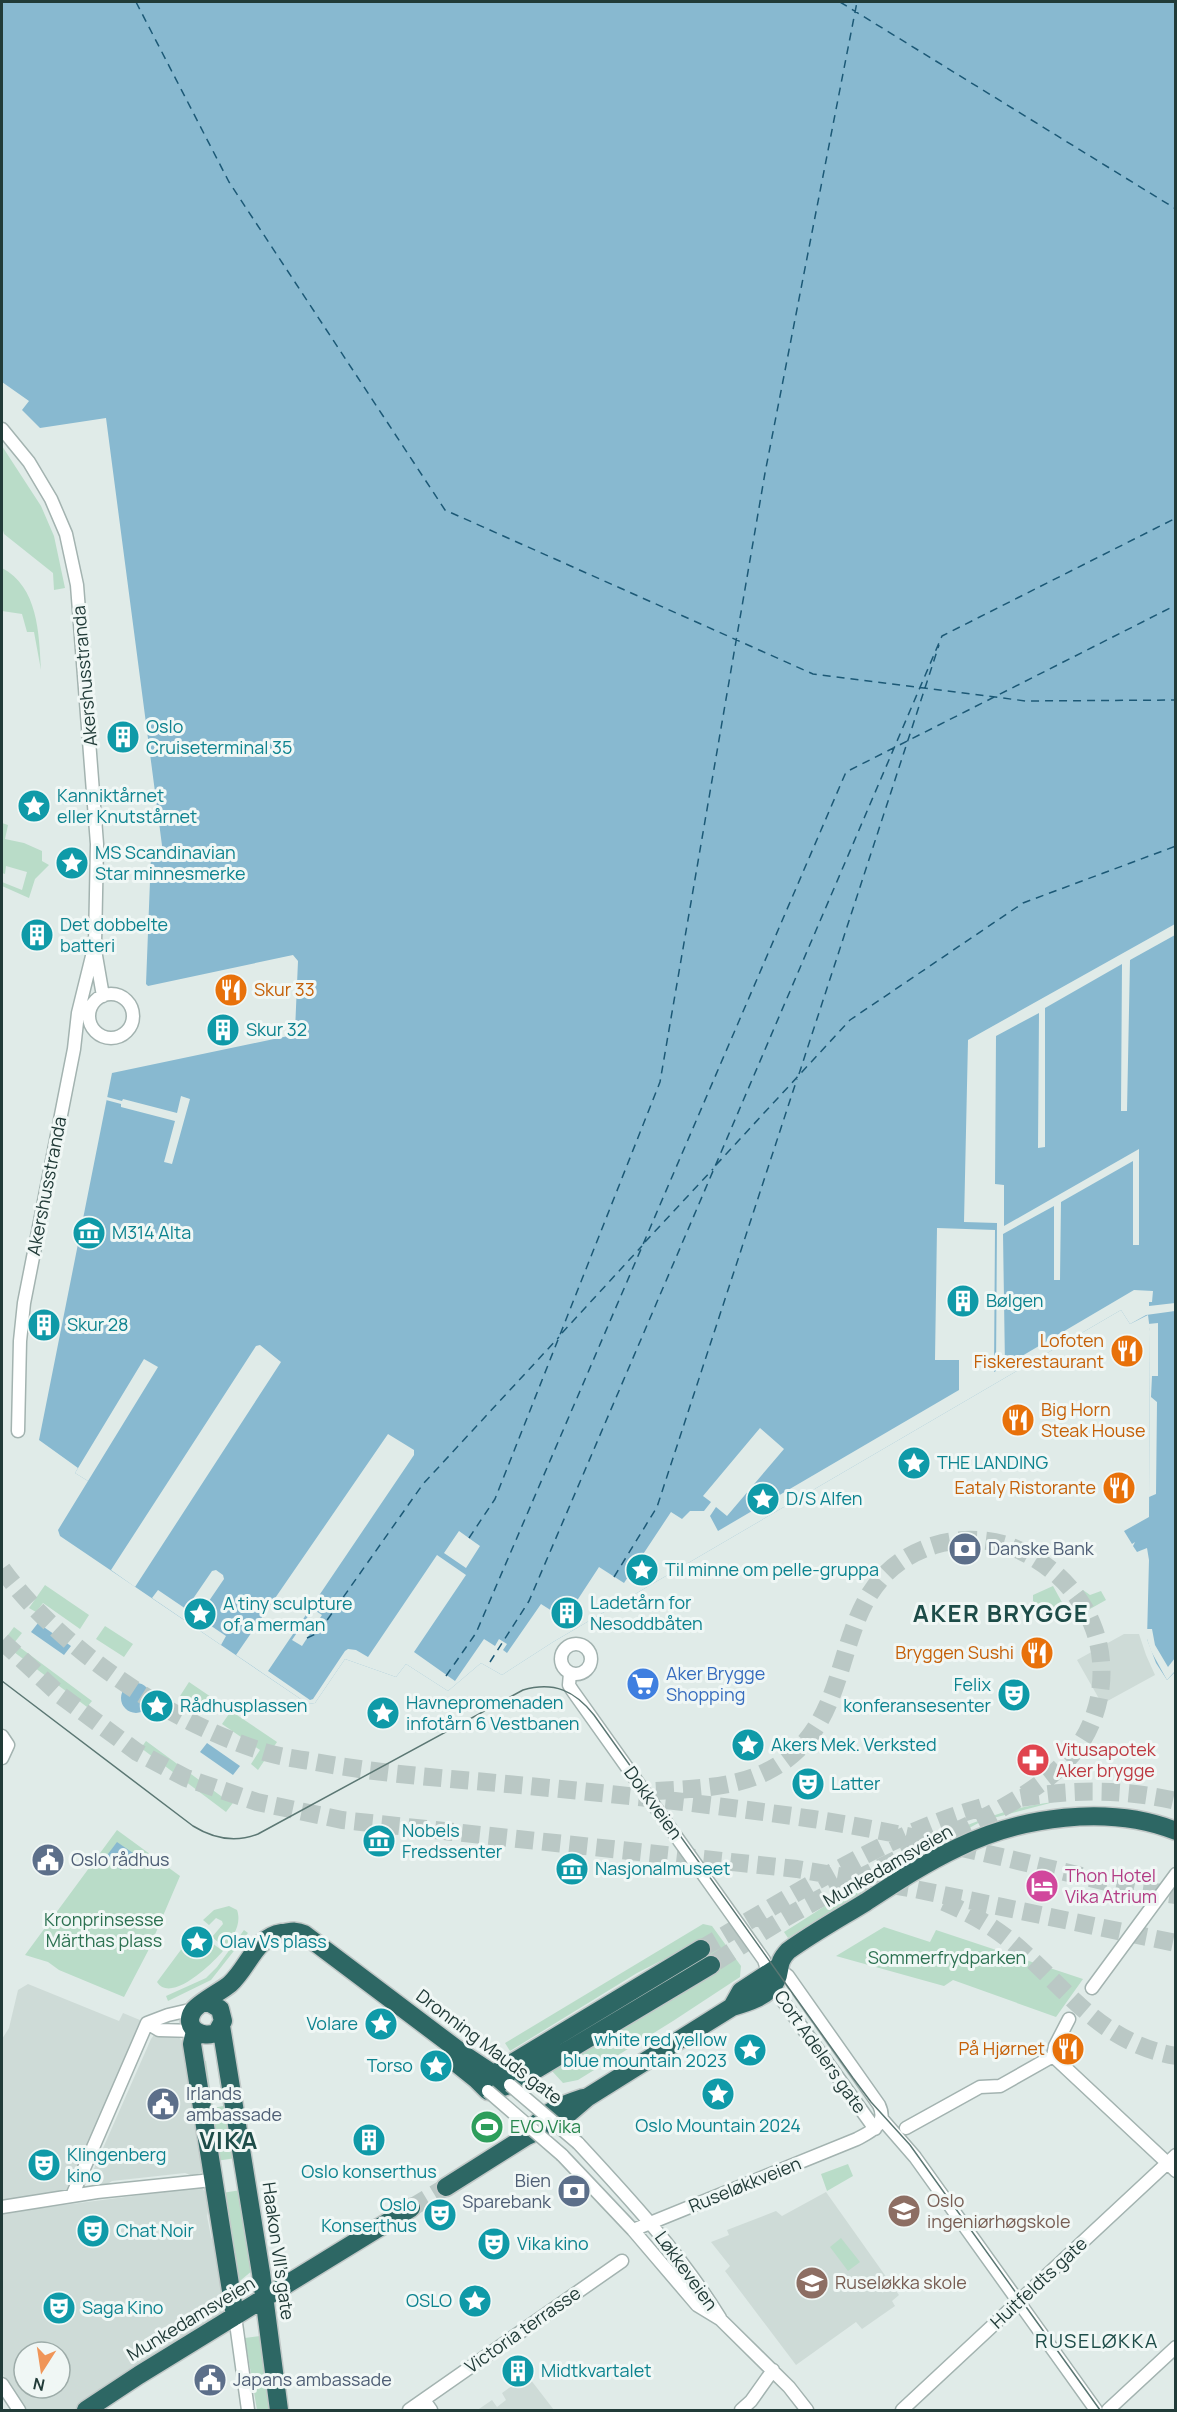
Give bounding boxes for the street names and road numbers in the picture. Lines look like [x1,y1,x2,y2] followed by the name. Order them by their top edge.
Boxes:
[66,605,102,747] street label: Akershusstranda
[21,1114,71,1257] street label: Akershusstranda
[619,1761,689,1844] street label: Dokkveien
[819,1818,956,1912] street label: Munkedamsveien
[412,1983,568,2109] street label: Dronning Mauds gate
[769,1985,872,2118] street label: Cort Adelers gate
[685,2151,804,2218] street label: Ruseløkkveien
[257,2180,301,2321] street label: Haakon VII's gate
[650,2226,724,2315] street label: Løkkeveien
[985,2231,1092,2333] street label: Huitfeldts gate
[122,2270,259,2366] street label: Munkedamsveien
[460,2280,585,2378] street label: Victoria terrasse

